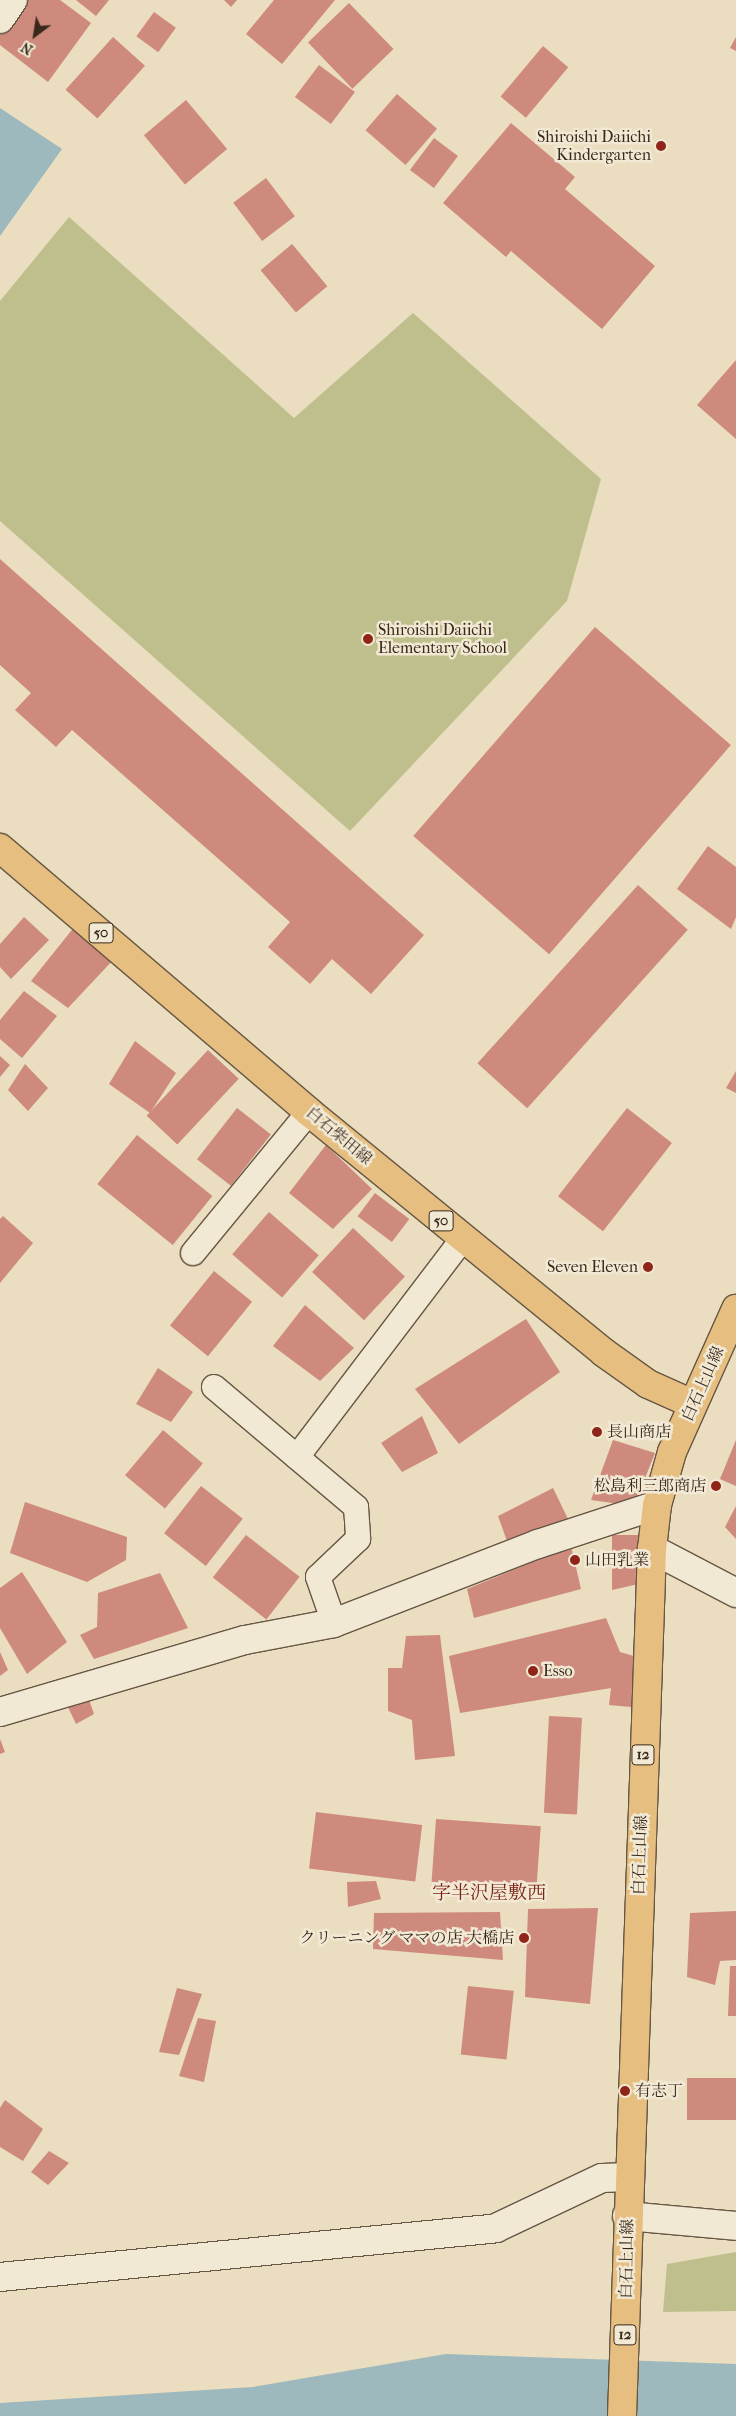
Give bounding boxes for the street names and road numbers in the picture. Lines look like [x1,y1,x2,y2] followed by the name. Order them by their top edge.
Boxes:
[88,920,114,946] road number: 50
[302,1103,376,1169] street label: 白石柴田線
[428,1208,454,1234] road number: 50
[678,1344,728,1424] street label: 白石上山線
[630,1742,656,1768] road number: 12
[629,1815,651,1895] street label: 白石上山線
[617,2219,637,2299] street label: 白石上山線
[612,2322,638,2348] road number: 12

